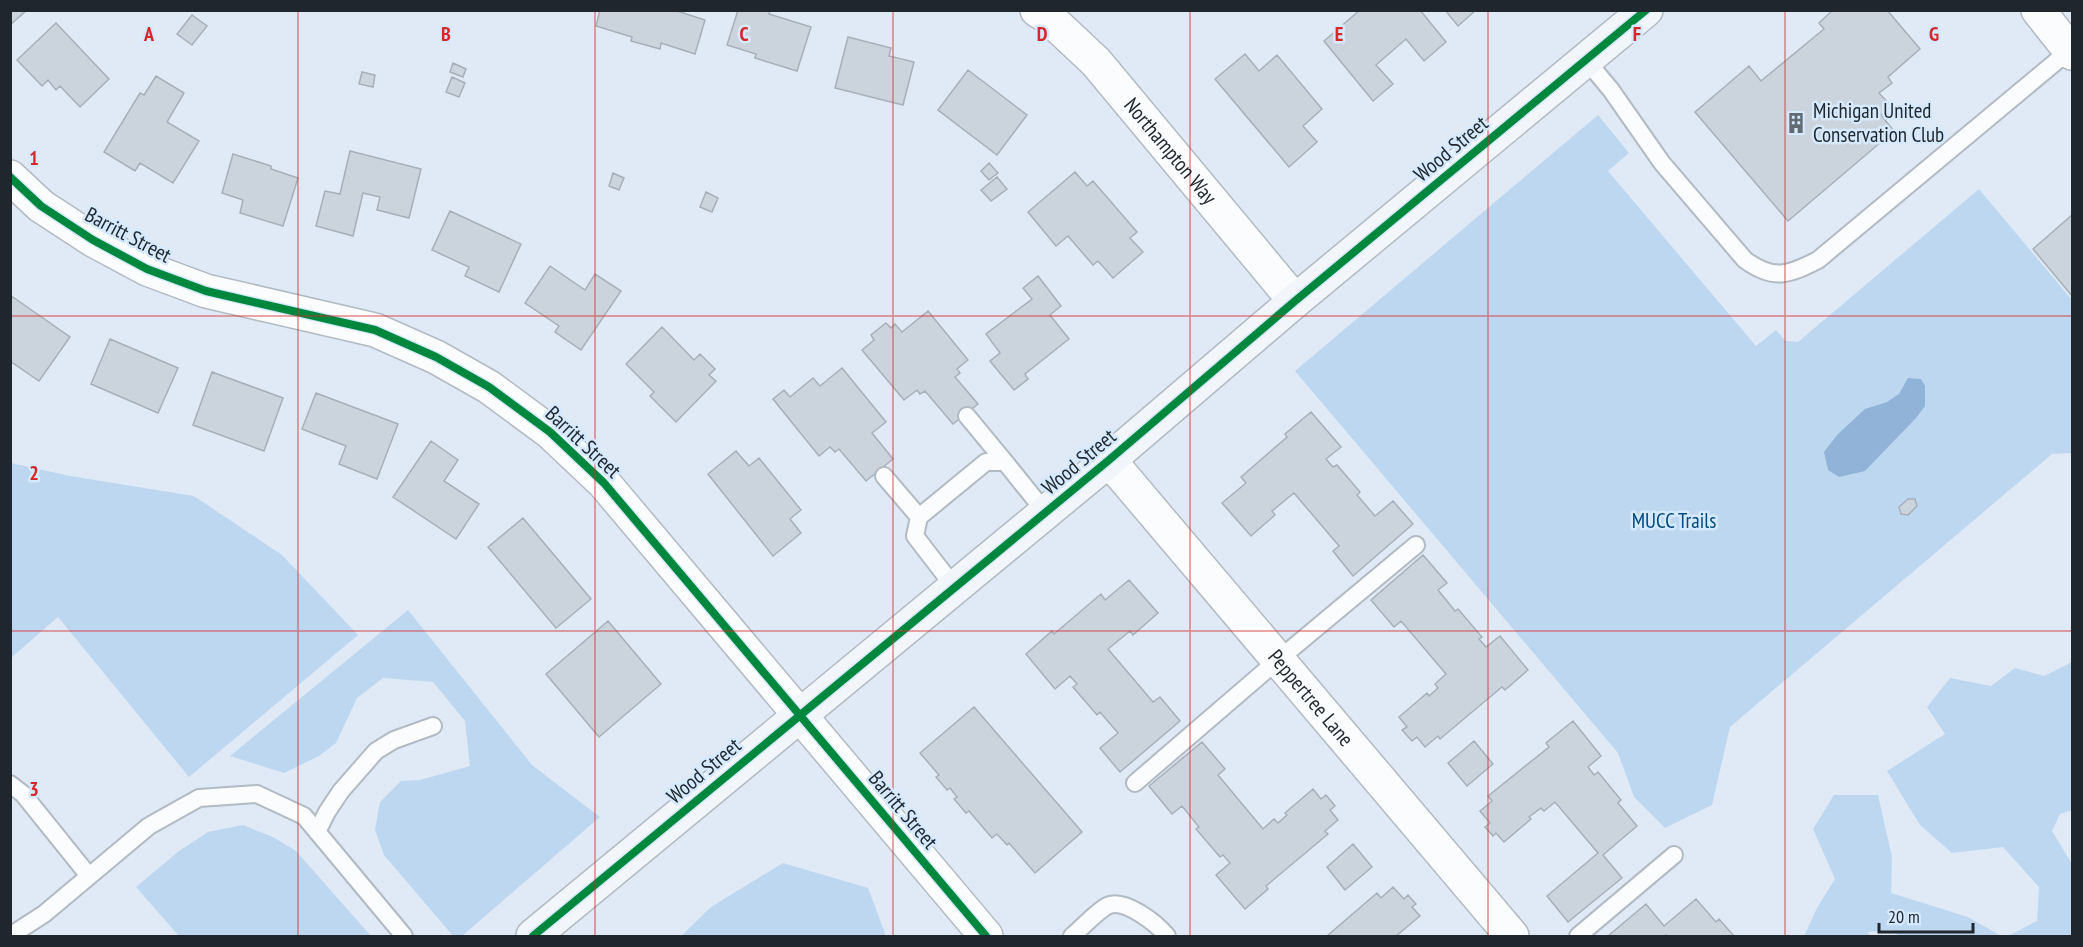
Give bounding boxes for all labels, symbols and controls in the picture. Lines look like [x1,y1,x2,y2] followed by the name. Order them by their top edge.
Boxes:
[143,21,155,47] text: A
[441,21,451,47] text: B
[739,21,749,47] text: C
[1037,21,1048,47] text: D
[1335,21,1343,47] text: E
[1633,21,1641,47] text: F
[1929,21,1939,47] text: G
[1119,92,1223,210] street label: Northampton Way
[1813,97,1944,148] place label: Michigan United Conservation Club
[1408,110,1493,187] street label: Wood Street
[1784,111,1808,135] building icon: Michigan United Conservation Club
[29,145,39,171] text: 1
[80,201,176,269] street label: Barritt Street
[540,400,627,484] street label: Barritt Street
[1036,423,1121,500] street label: Wood Street
[29,460,39,486] text: 2
[1632,507,1716,534] park label: MUCC Trails
[1262,644,1360,752] street label: Peppertree Lane
[661,732,746,809] street label: Wood Street
[863,765,944,854] street label: Barritt Street
[29,776,39,802] text: 3
[1879,896,1974,934] scale bar
[1888,905,1920,928] text: 20 m

